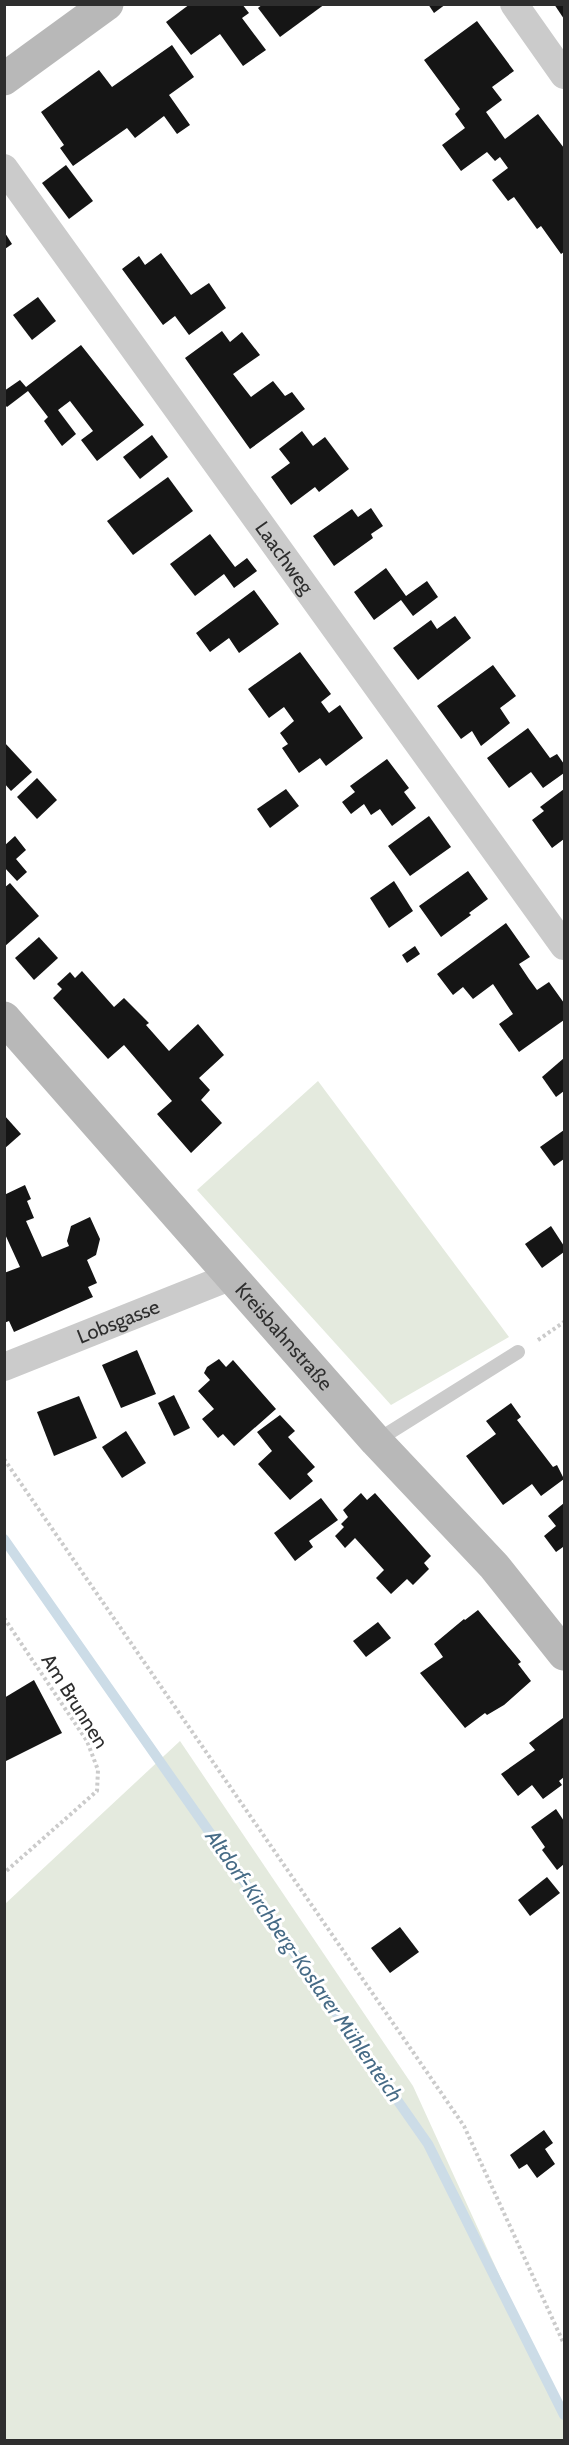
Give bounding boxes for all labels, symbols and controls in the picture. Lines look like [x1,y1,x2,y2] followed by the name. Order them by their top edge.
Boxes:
[250,517,319,599] street label: Laachweg
[230,1278,338,1395] street label: Kreisbahnstraße
[74,1294,163,1349] street label: Lobsgasse
[37,1649,113,1753] street label: Am Brunnen
[200,1824,408,2106] water label: Altdorf-Kirchberg-Koslarer Mühlenteich

